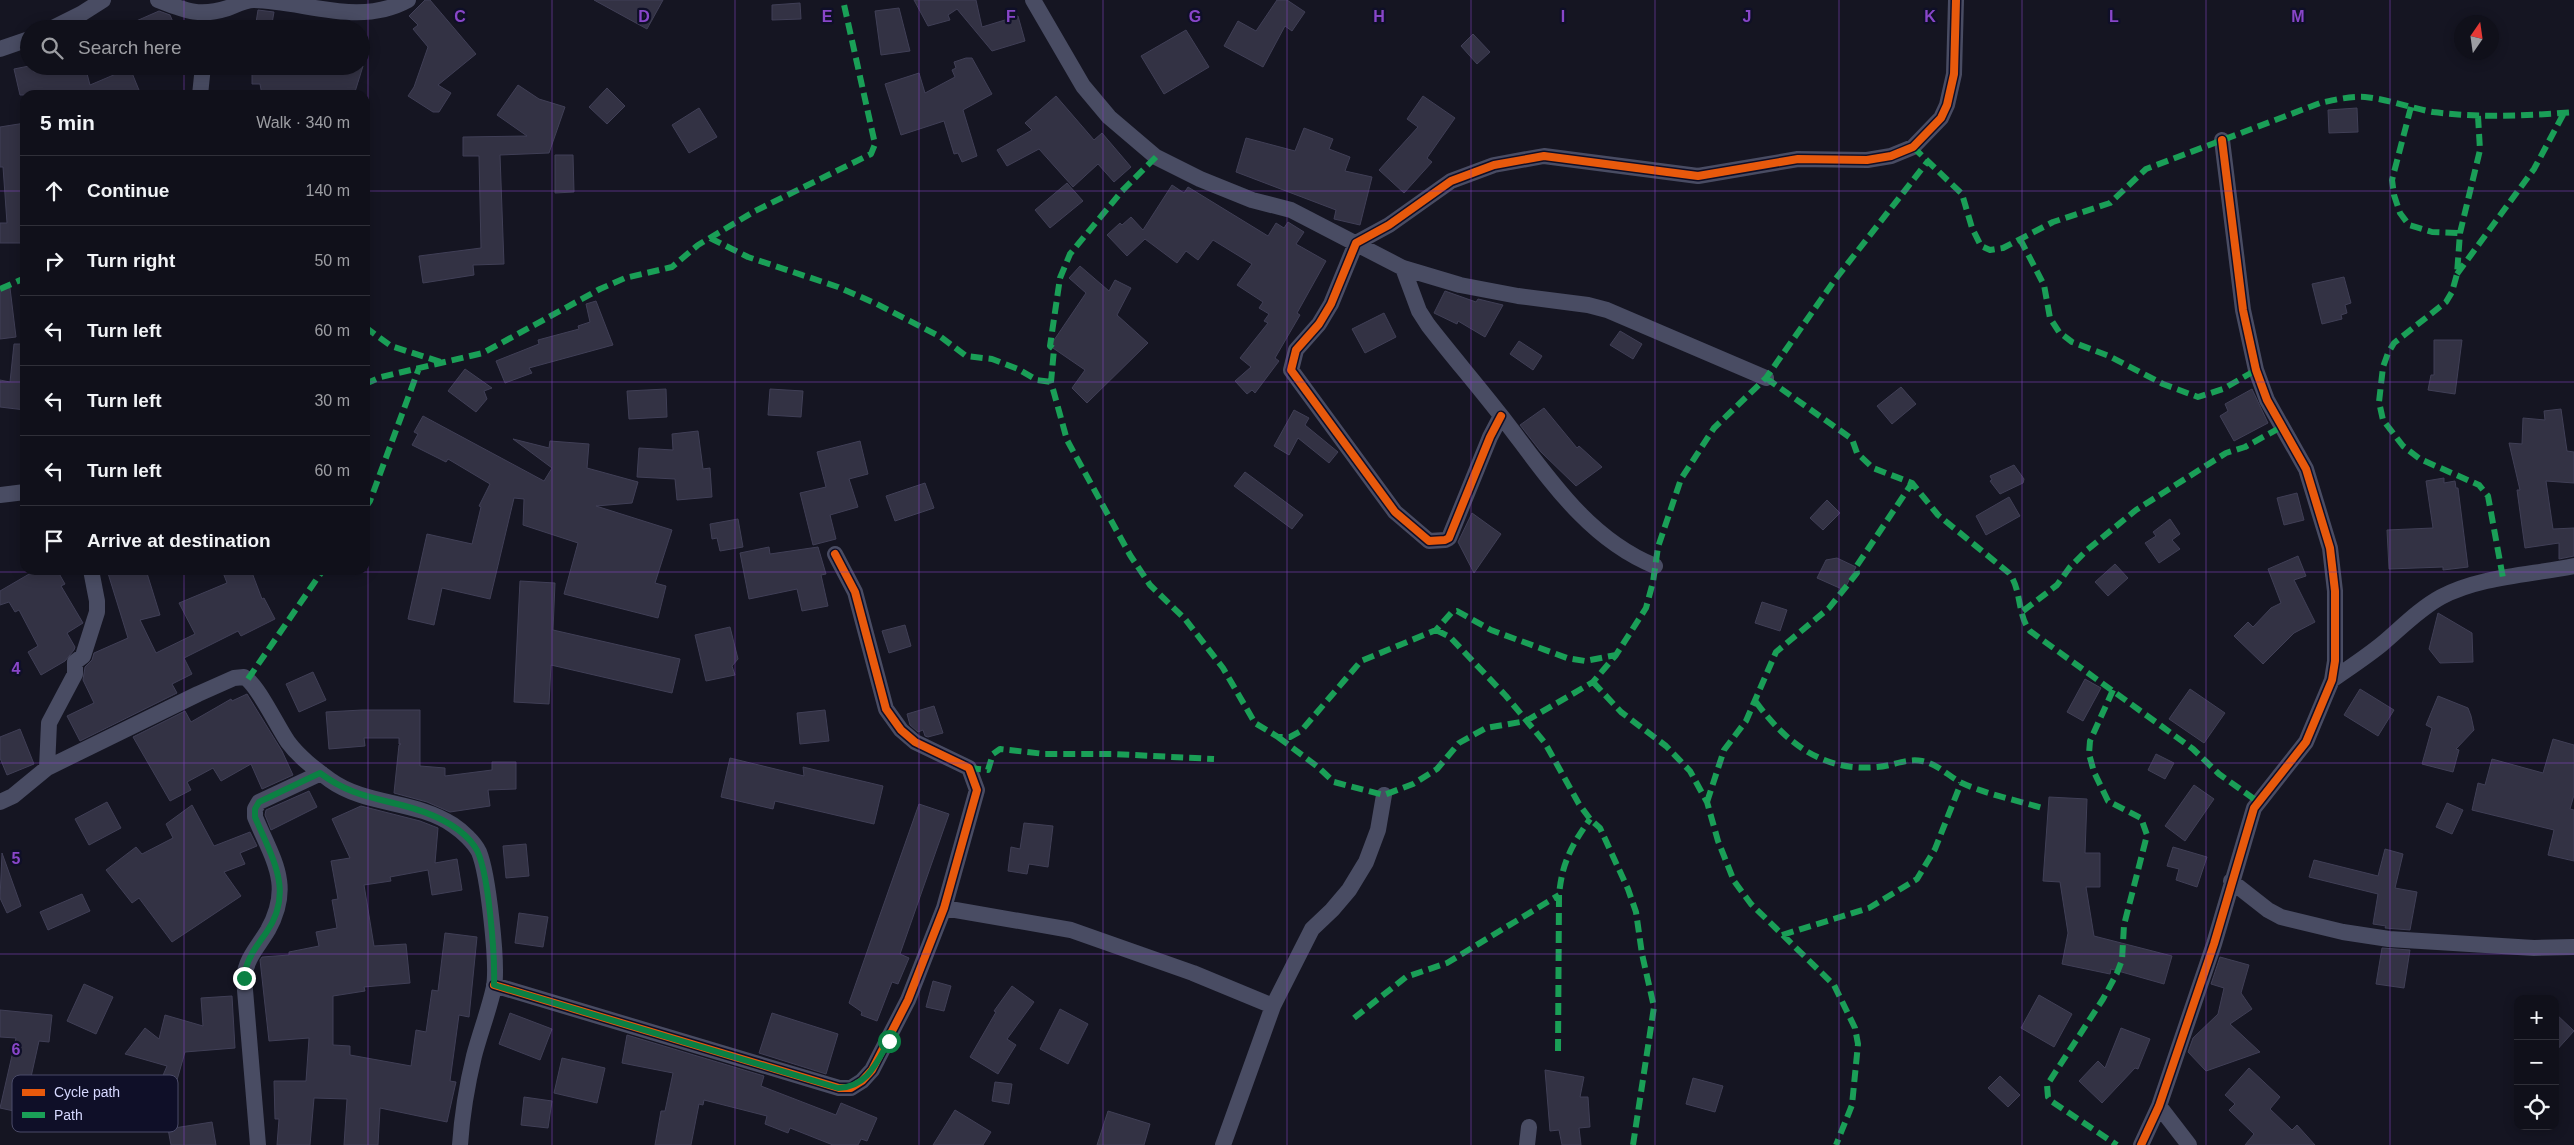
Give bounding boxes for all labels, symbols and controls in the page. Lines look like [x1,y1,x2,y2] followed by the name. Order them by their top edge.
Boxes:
[454,8,466,25] text: C
[638,8,650,25] text: D
[822,8,833,25] text: E
[1006,8,1016,25] text: F
[1189,8,1201,25] text: G
[1373,8,1385,25] text: H
[1561,8,1565,25] text: I
[1743,8,1751,25] text: J
[1924,8,1936,25] text: K
[2109,8,2119,25] text: L
[2291,8,2305,25] text: M
[2454,15,2499,60] north arrow
[20,20,370,75] search box
[38,34,66,62] icon: search
[78,37,182,58] text: Search here
[40,111,95,134] text: 5 min
[256,114,350,131] text: Walk · 340 m
[40,177,68,205] icon: ahead
[87,180,169,201] text: Continue
[306,182,350,199] text: 140 m
[40,247,68,275] icon: right
[87,250,175,271] text: Turn right
[314,252,350,269] text: 50 m
[40,317,68,345] icon: left
[87,320,162,341] text: Turn left
[314,322,350,339] text: 60 m
[40,387,68,415] icon: left
[87,390,162,411] text: Turn left
[314,392,350,409] text: 30 m
[40,457,68,485] icon: left
[87,460,162,481] text: Turn left
[314,462,350,479] text: 60 m
[40,527,68,555] icon: arrive
[87,530,271,551] text: Arrive at destination
[12,660,21,677] text: 4
[12,850,21,867] text: 5
[233,967,256,990] route end
[2514,995,2559,1130] map controls
[2514,995,2559,1040] button: +
[878,1030,901,1053] route start
[2514,1040,2559,1085] button: −
[12,1041,21,1058] text: 6
[12,1075,178,1132] legend
[54,1084,120,1100] text: Cycle path
[2514,1085,2559,1130] button: locate
[54,1107,83,1123] text: Path

